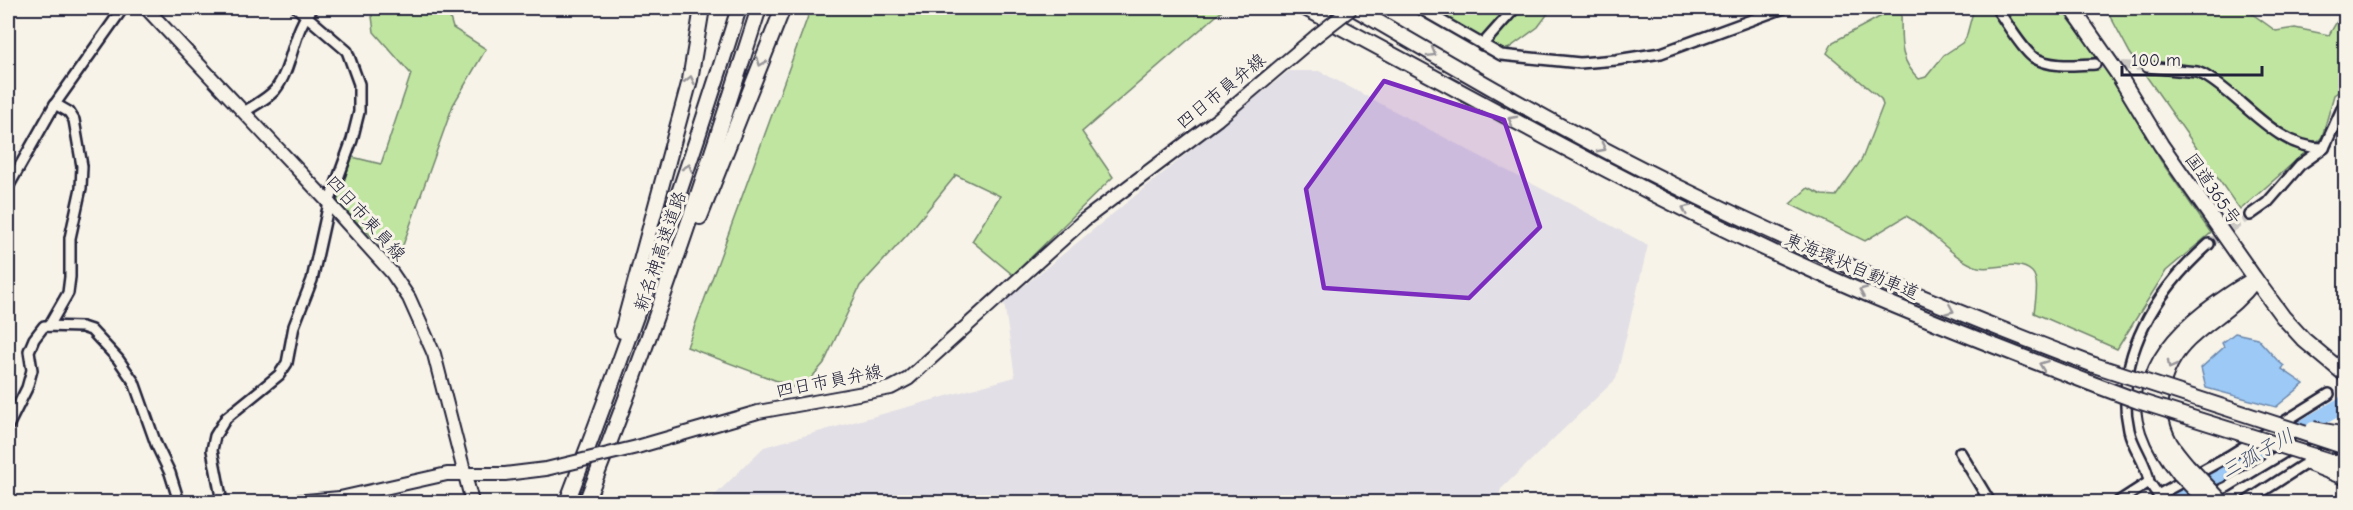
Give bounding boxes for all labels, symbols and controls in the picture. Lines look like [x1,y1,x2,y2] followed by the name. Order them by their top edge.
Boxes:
[2122,39,2262,77] scale bar
[1425,45,1436,57] one-way arrow
[1173,49,1270,134] street label: 四日市員弁線
[2131,50,2181,71] text: 100 m
[756,56,768,67] one-way arrow
[682,75,695,85] one-way arrow
[1508,116,1519,127] one-way arrow
[1596,140,1607,152] one-way arrow
[2180,149,2245,229] street label: 国道365号
[681,163,694,174] one-way arrow
[322,171,410,265] street label: 四日市東員線
[630,188,691,314] street label: 新名神高速道路
[1681,205,1692,217] one-way arrow
[1781,229,1922,304] street label: 東海環状自動車道
[1858,286,1869,298] one-way arrow
[1943,303,1954,315] one-way arrow
[2167,359,2178,369] one-way arrow
[2038,360,2049,372] one-way arrow
[774,361,884,402] street label: 四日市員弁線
[2217,424,2298,483] water label: 三孤子川

